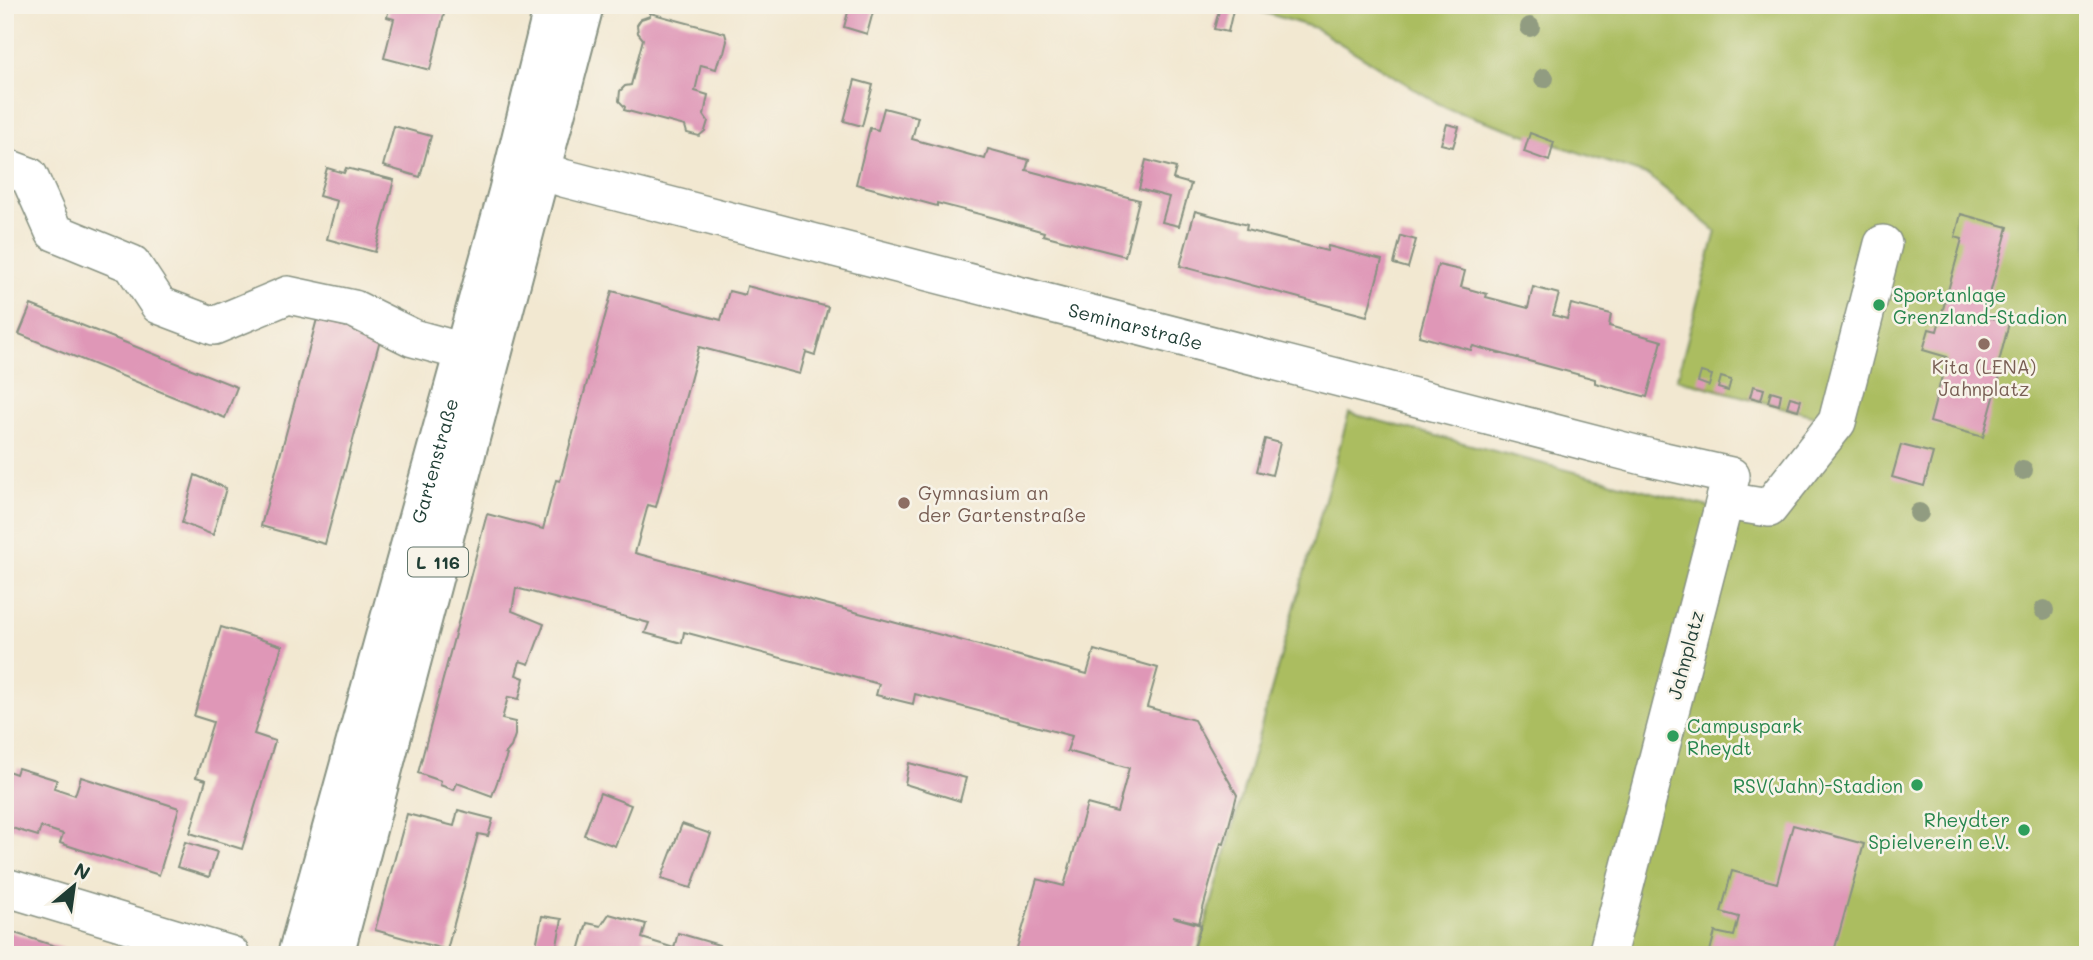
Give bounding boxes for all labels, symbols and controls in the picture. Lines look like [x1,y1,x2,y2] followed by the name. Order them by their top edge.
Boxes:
[1893,282,2067,329] place label: Sportanlage Grenzland-Stadion
[1066,296,1206,355] street label: Seminarstraße
[1871,297,1887,313] marker: Sportanlage Grenzland-Stadion
[1976,336,1992,352] marker: Kita (LENA) Jahnplatz
[1932,354,2036,401] place label: Kita (LENA) Jahnplatz
[404,395,463,526] street label: Gartenstraße
[918,480,1086,527] place label: Gymnasium an der Gartenstraße
[896,495,912,511] marker: Gymnasium an der Gartenstraße
[408,548,468,576] road number: L 116
[1661,608,1709,702] street label: Jahnplatz
[1687,713,1802,760] place label: Campuspark Rheydt
[1665,728,1681,744] marker: Campuspark Rheydt
[1733,773,1903,798] place label: RSV(Jahn)-Stadion
[1909,777,1925,793] marker: RSV(Jahn)-Stadion
[1868,807,2010,854] place label: Rheydter Spielverein e.V.
[2016,822,2032,838] marker: Rheydter Spielverein e.V.
[38,852,108,922] north arrow
[70,856,95,885] text: N

